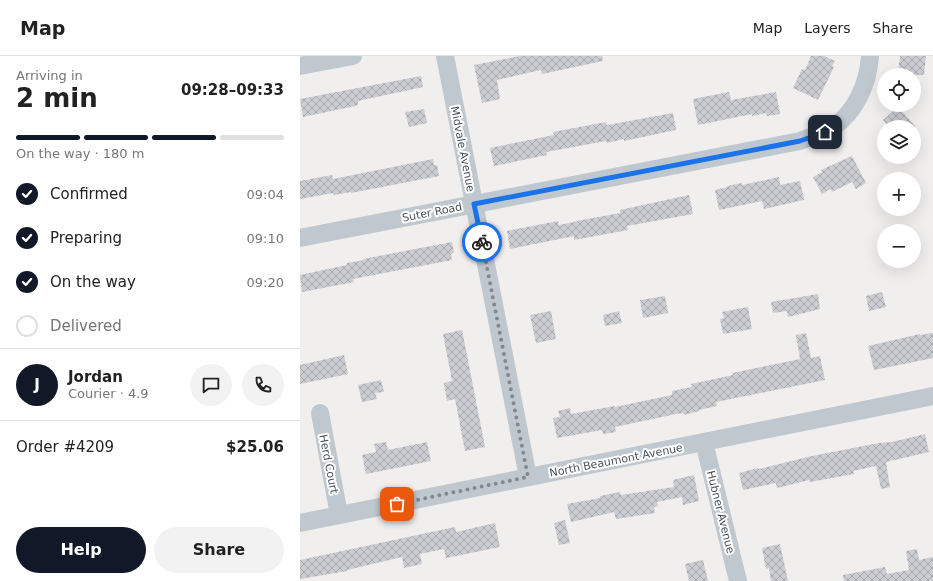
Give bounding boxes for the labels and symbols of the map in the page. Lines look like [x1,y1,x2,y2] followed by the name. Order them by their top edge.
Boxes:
[448,105,477,193] street label: Midvale Avenue
[808,115,842,149] pin
[401,200,463,225] street label: Suter Road
[462,222,502,262] courier
[316,433,341,495] street label: Herd Court
[548,441,684,480] street label: North Beaumont Avenue
[704,469,737,555] street label: Hubner Avenue
[380,487,414,521] pin

